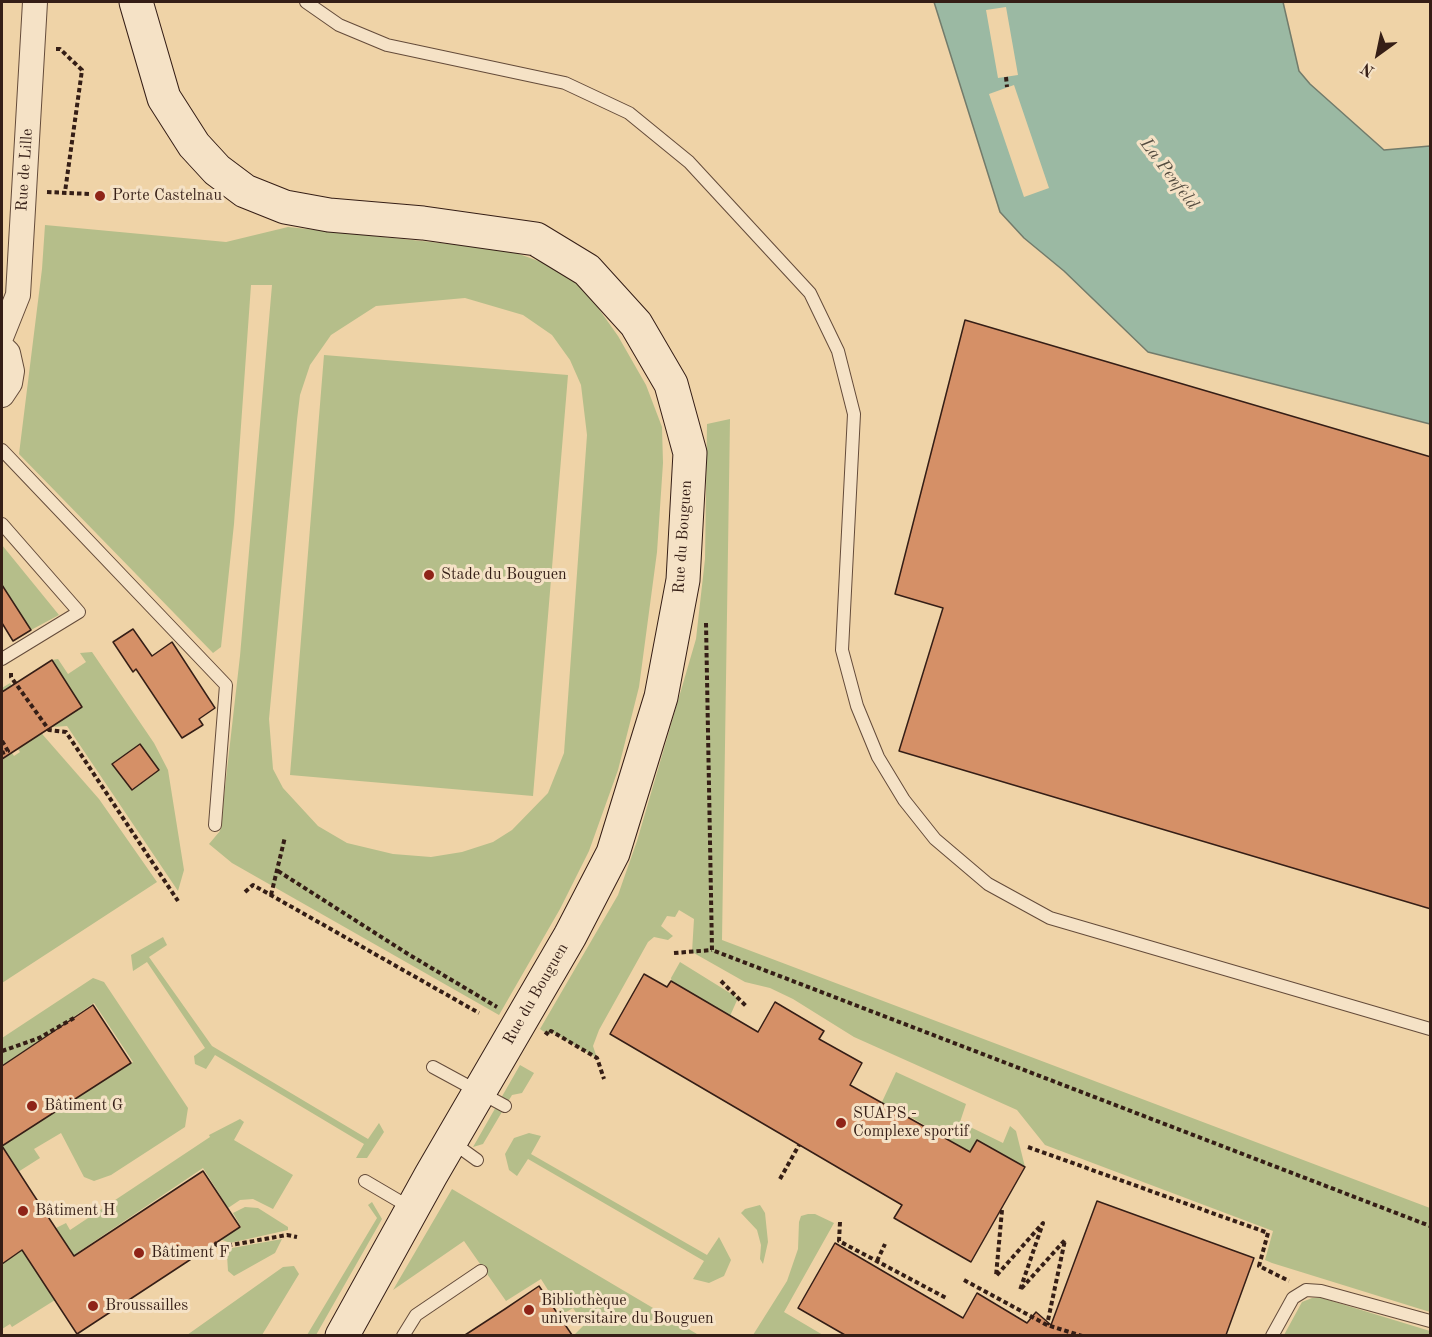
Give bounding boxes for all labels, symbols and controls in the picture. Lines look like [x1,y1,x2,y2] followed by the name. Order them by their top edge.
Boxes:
[1348,24,1408,84] north arrow
[1359,59,1378,79] text: N
[13,128,37,212] street label: Rue de Lille
[1135,134,1203,214] water label: La Penfeld
[112,186,222,206] place label: Porte Castelnau
[93,189,107,203] marker: Porte Castelnau
[669,480,697,594] street label: Rue du Bouguen
[441,565,567,585] place label: Stade du Bouguen
[422,568,436,582] marker: Stade du Bouguen
[499,940,573,1048] street label: Rue du Bouguen
[44,1096,123,1116] place label: Bâtiment G
[25,1099,39,1113] marker: Bâtiment G
[853,1104,969,1142] place label: SUAPS - Complexe sportif
[834,1116,848,1130] marker: SUAPS - Complexe sportif
[35,1201,115,1221] place label: Bâtiment H
[16,1204,30,1218] marker: Bâtiment H
[151,1243,229,1263] place label: Bâtiment F
[132,1246,146,1260] marker: Bâtiment F
[541,1291,714,1329] place label: Bibliothèque universitaire du Bouguen
[105,1296,188,1316] place label: Broussailles
[86,1299,100,1313] marker: Broussailles
[522,1303,536,1317] marker: Bibliothèque universitaire du Bouguen

